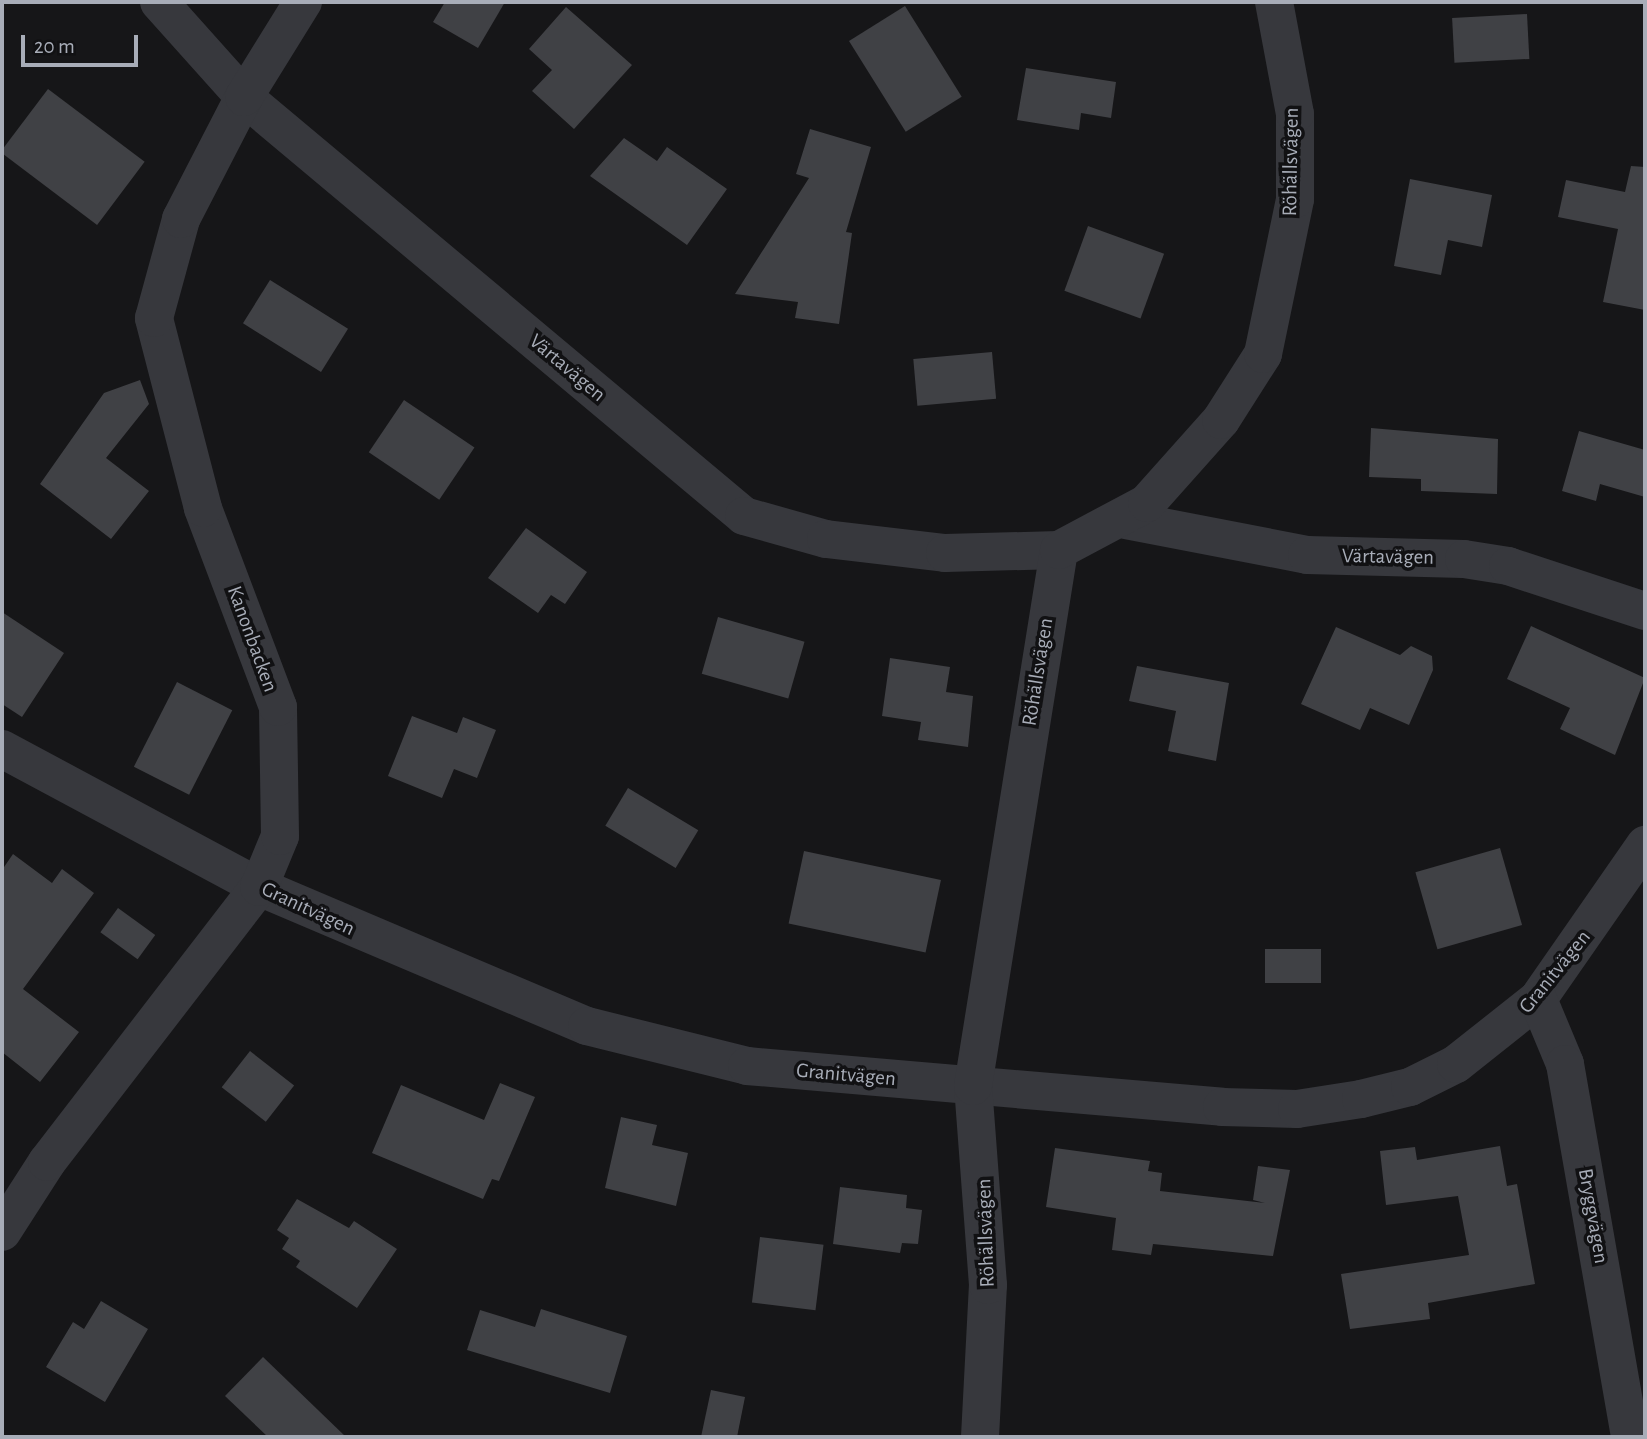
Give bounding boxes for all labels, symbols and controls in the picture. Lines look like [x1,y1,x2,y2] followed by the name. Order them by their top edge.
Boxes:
[24,21,142,65] scale bar
[34,36,75,57] text: 20 m
[1277,107,1305,217] street label: Röhällsvägen
[524,329,610,407] street label: Värtavägen
[1342,544,1434,570] street label: Värtavägen
[221,583,283,695] street label: Kanonbacken
[1017,616,1059,728] street label: Röhällsvägen
[257,876,359,942] street label: Granitvägen
[1514,925,1596,1019] street label: Granitvägen
[795,1058,897,1092] street label: Granitvägen
[1572,1167,1614,1265] street label: Bryggvägen
[972,1178,1000,1288] street label: Röhällsvägen

